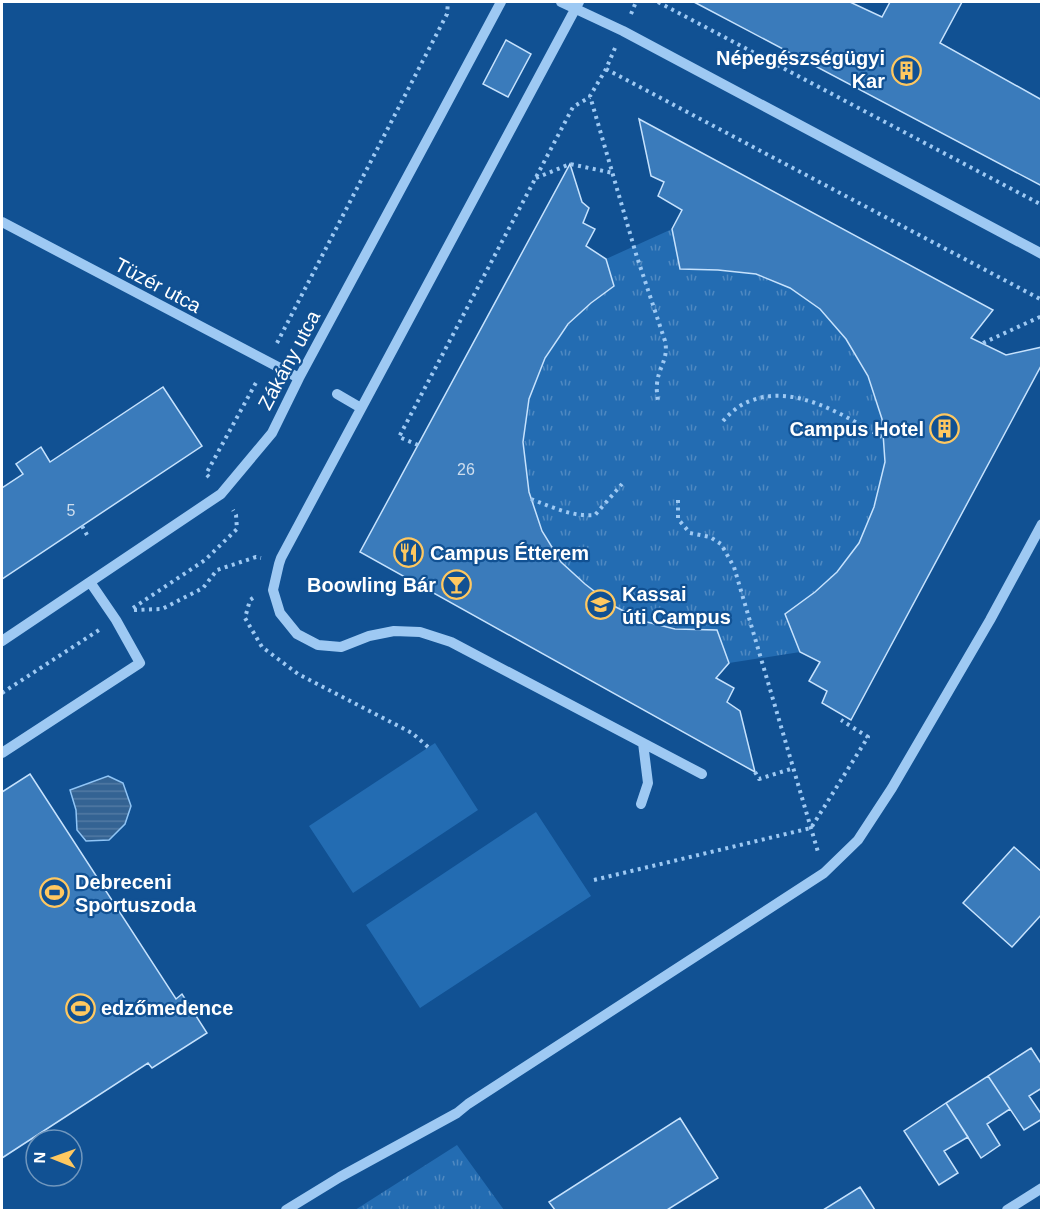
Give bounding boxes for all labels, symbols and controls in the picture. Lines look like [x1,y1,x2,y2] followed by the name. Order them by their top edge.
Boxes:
[716,47,885,92] place label: Népegészségügyi Kar
[890,54,922,86] building icon: Népegészségügyi Kar
[111,253,206,317] street label: Tüzér utca
[254,306,325,413] street label: Zákány utca
[929,413,961,445] building icon: Campus Hotel
[790,418,924,440] place label: Campus Hotel
[457,461,475,478] house number: 26
[67,502,76,519] house number: 5
[393,537,425,569] restaurant icon: Campus Étterem
[430,542,589,564] place label: Campus Étterem
[441,569,473,601] bar icon: Boowling Bár
[307,574,436,596] place label: Boowling Bár
[622,583,731,628] place label: Kassai úti Campus
[585,589,617,621] school or university icon: Kassai úti Campus
[75,871,197,916] place label: Debreceni Sportuszoda
[38,877,70,909] sports icon: Debreceni Sportuszoda
[64,992,96,1024] sports icon: edzőmedence
[101,997,233,1019] place label: edzőmedence
[24,1128,84,1188] north arrow
[31,1152,48,1164] text: N

